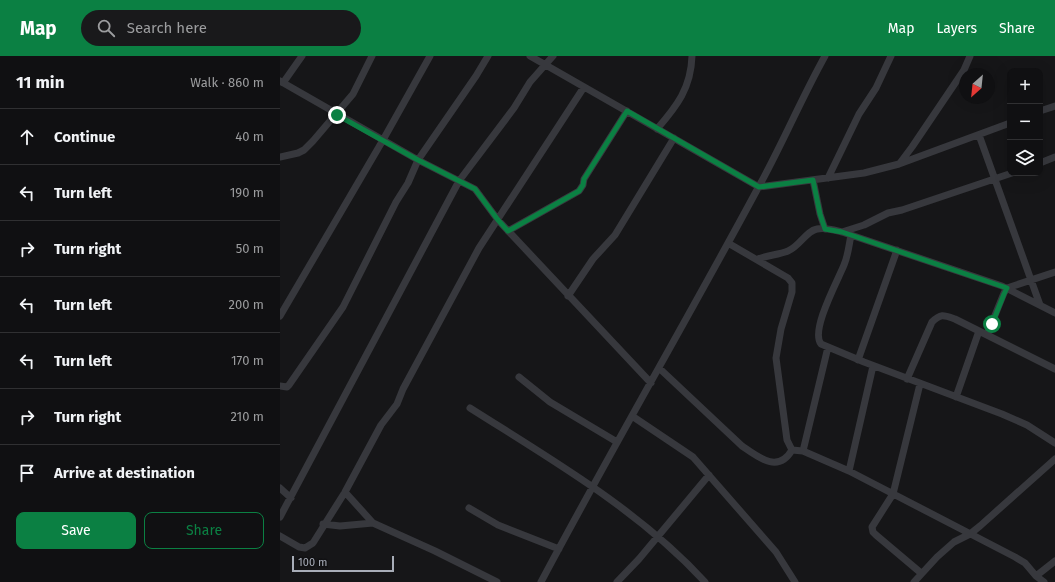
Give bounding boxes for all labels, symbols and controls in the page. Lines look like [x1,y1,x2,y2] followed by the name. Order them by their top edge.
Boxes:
[81,10,361,46] search box
[20,17,57,40] text: Map
[95,17,117,39] icon: search
[127,19,207,37] text: Search here
[888,20,914,37] text: Map
[936,20,977,37] text: Layers
[999,20,1035,37] text: Share
[959,68,995,104] north arrow
[1007,68,1043,176] map controls
[1007,68,1043,104] button: +
[16,72,64,93] text: 11 min
[190,75,264,90] text: Walk · 860 m
[1007,104,1043,140] button: −
[328,106,346,124] route end
[16,126,38,148] icon: ahead
[54,128,115,146] text: Continue
[235,129,264,144] text: 40 m
[1007,140,1043,176] button: layers
[16,182,38,204] icon: left
[54,184,112,202] text: Turn left
[230,185,264,200] text: 190 m
[16,238,38,260] icon: right
[54,240,121,258] text: Turn right
[236,241,264,256] text: 50 m
[16,294,38,316] icon: left
[54,296,112,314] text: Turn left
[228,297,264,312] text: 200 m
[983,315,1001,333] route start
[16,350,38,372] icon: left
[54,352,112,370] text: Turn left
[231,353,264,368] text: 170 m
[16,406,38,428] icon: right
[54,408,121,426] text: Turn right
[230,409,264,424] text: 210 m
[16,462,38,484] icon: arrive
[54,464,195,482] text: Arrive at destination
[16,512,136,549] button: Save
[144,512,264,549] button: Share
[292,554,394,573] scale bar
[298,556,327,569] text: 100 m

